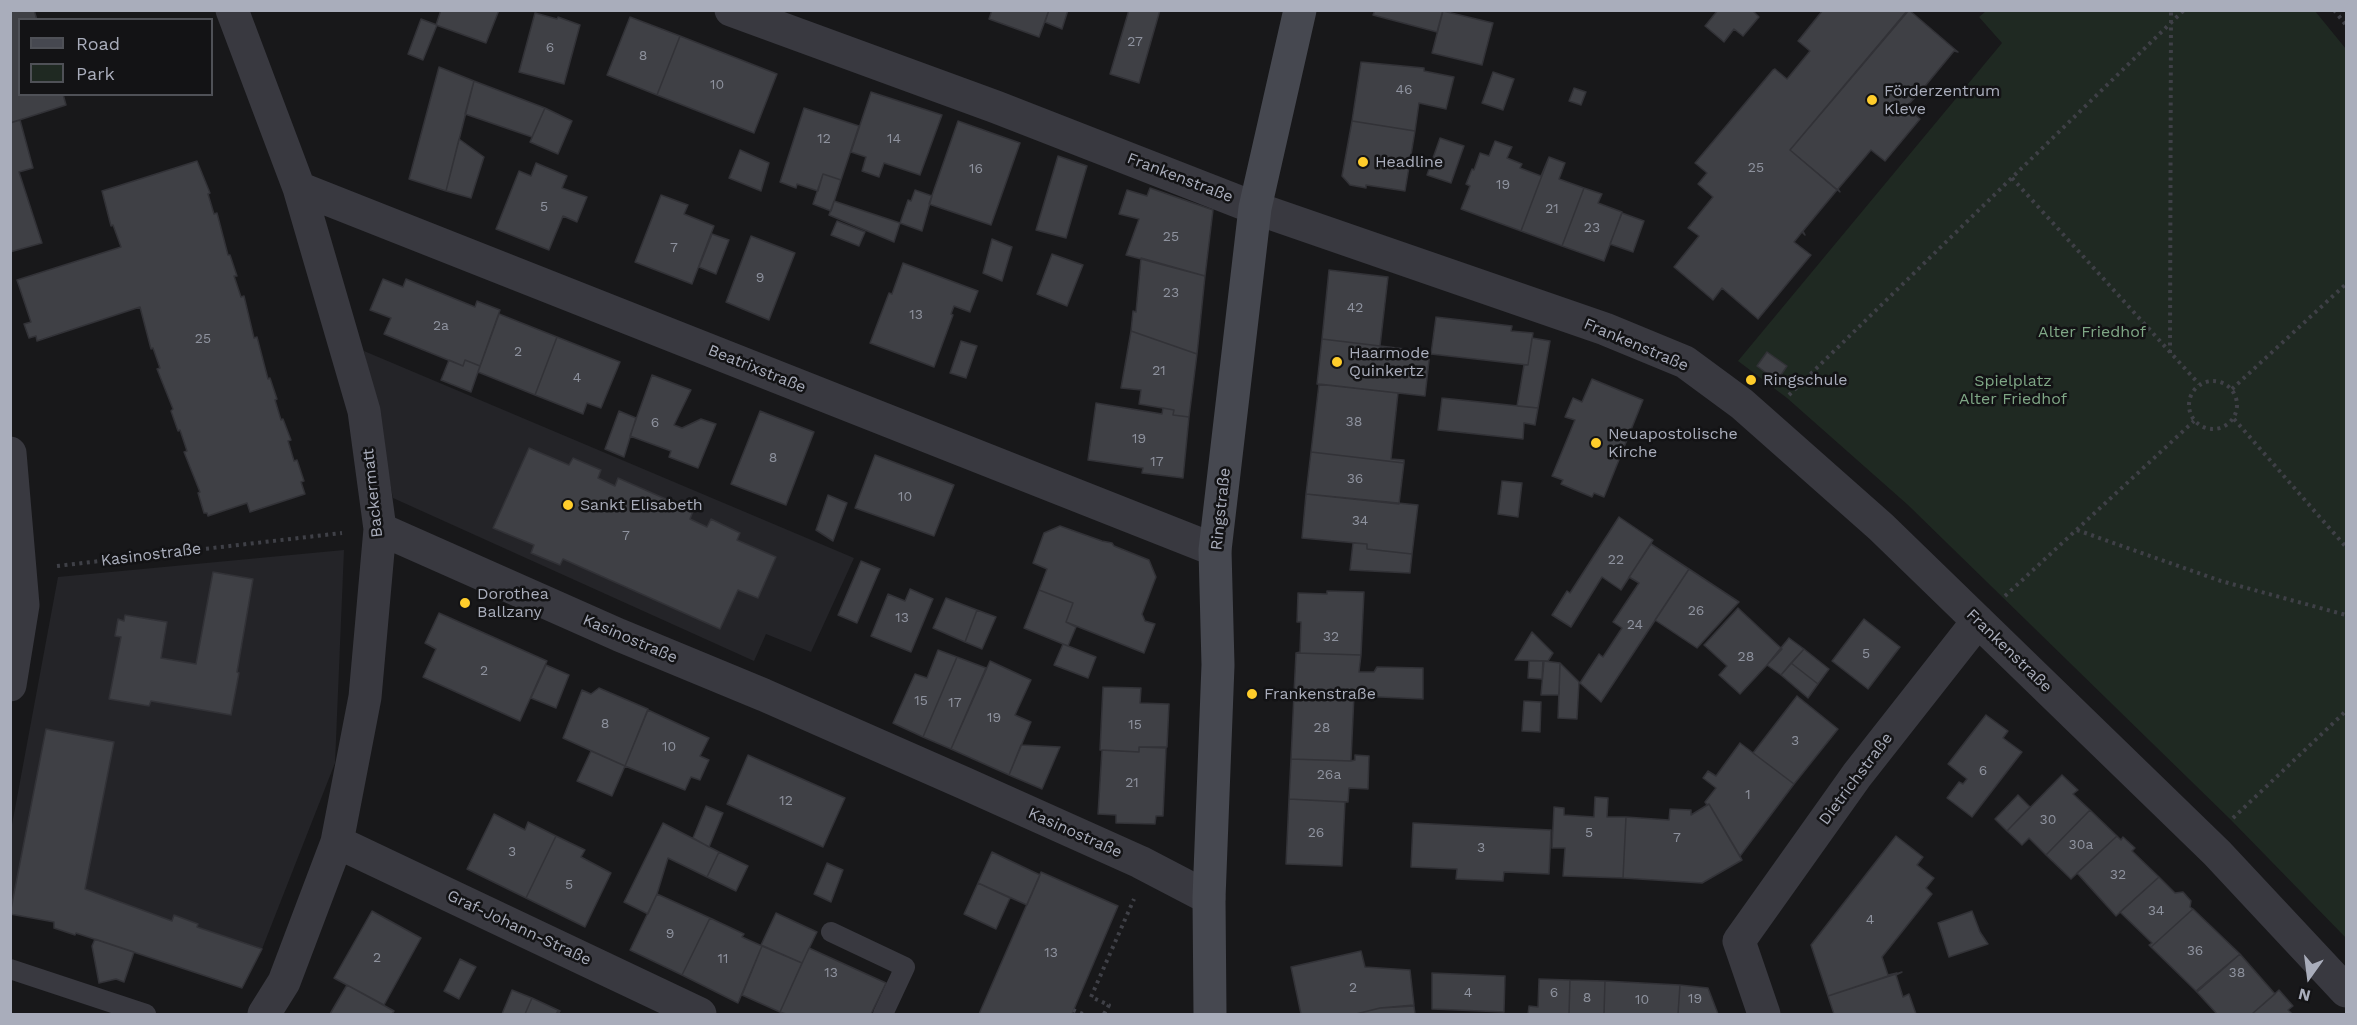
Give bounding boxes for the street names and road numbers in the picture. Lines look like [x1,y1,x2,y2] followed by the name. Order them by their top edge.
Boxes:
[1124,149,1236,207] street label: Frankenstraße
[1581,314,1691,376] street label: Frankenstraße
[705,341,809,397] street label: Beatrixstraße
[359,448,387,538] street label: Backermatt
[1207,467,1235,551] street label: Ringstraße
[100,539,202,571] street label: Kasinostraße
[1962,605,2056,697] street label: Frankenstraße
[580,610,680,668] street label: Kasinostraße
[1815,729,1897,829] street label: Dietrichstraße
[1025,804,1125,862] street label: Kasinostraße
[444,886,594,970] street label: Graf-Johann-Straße

